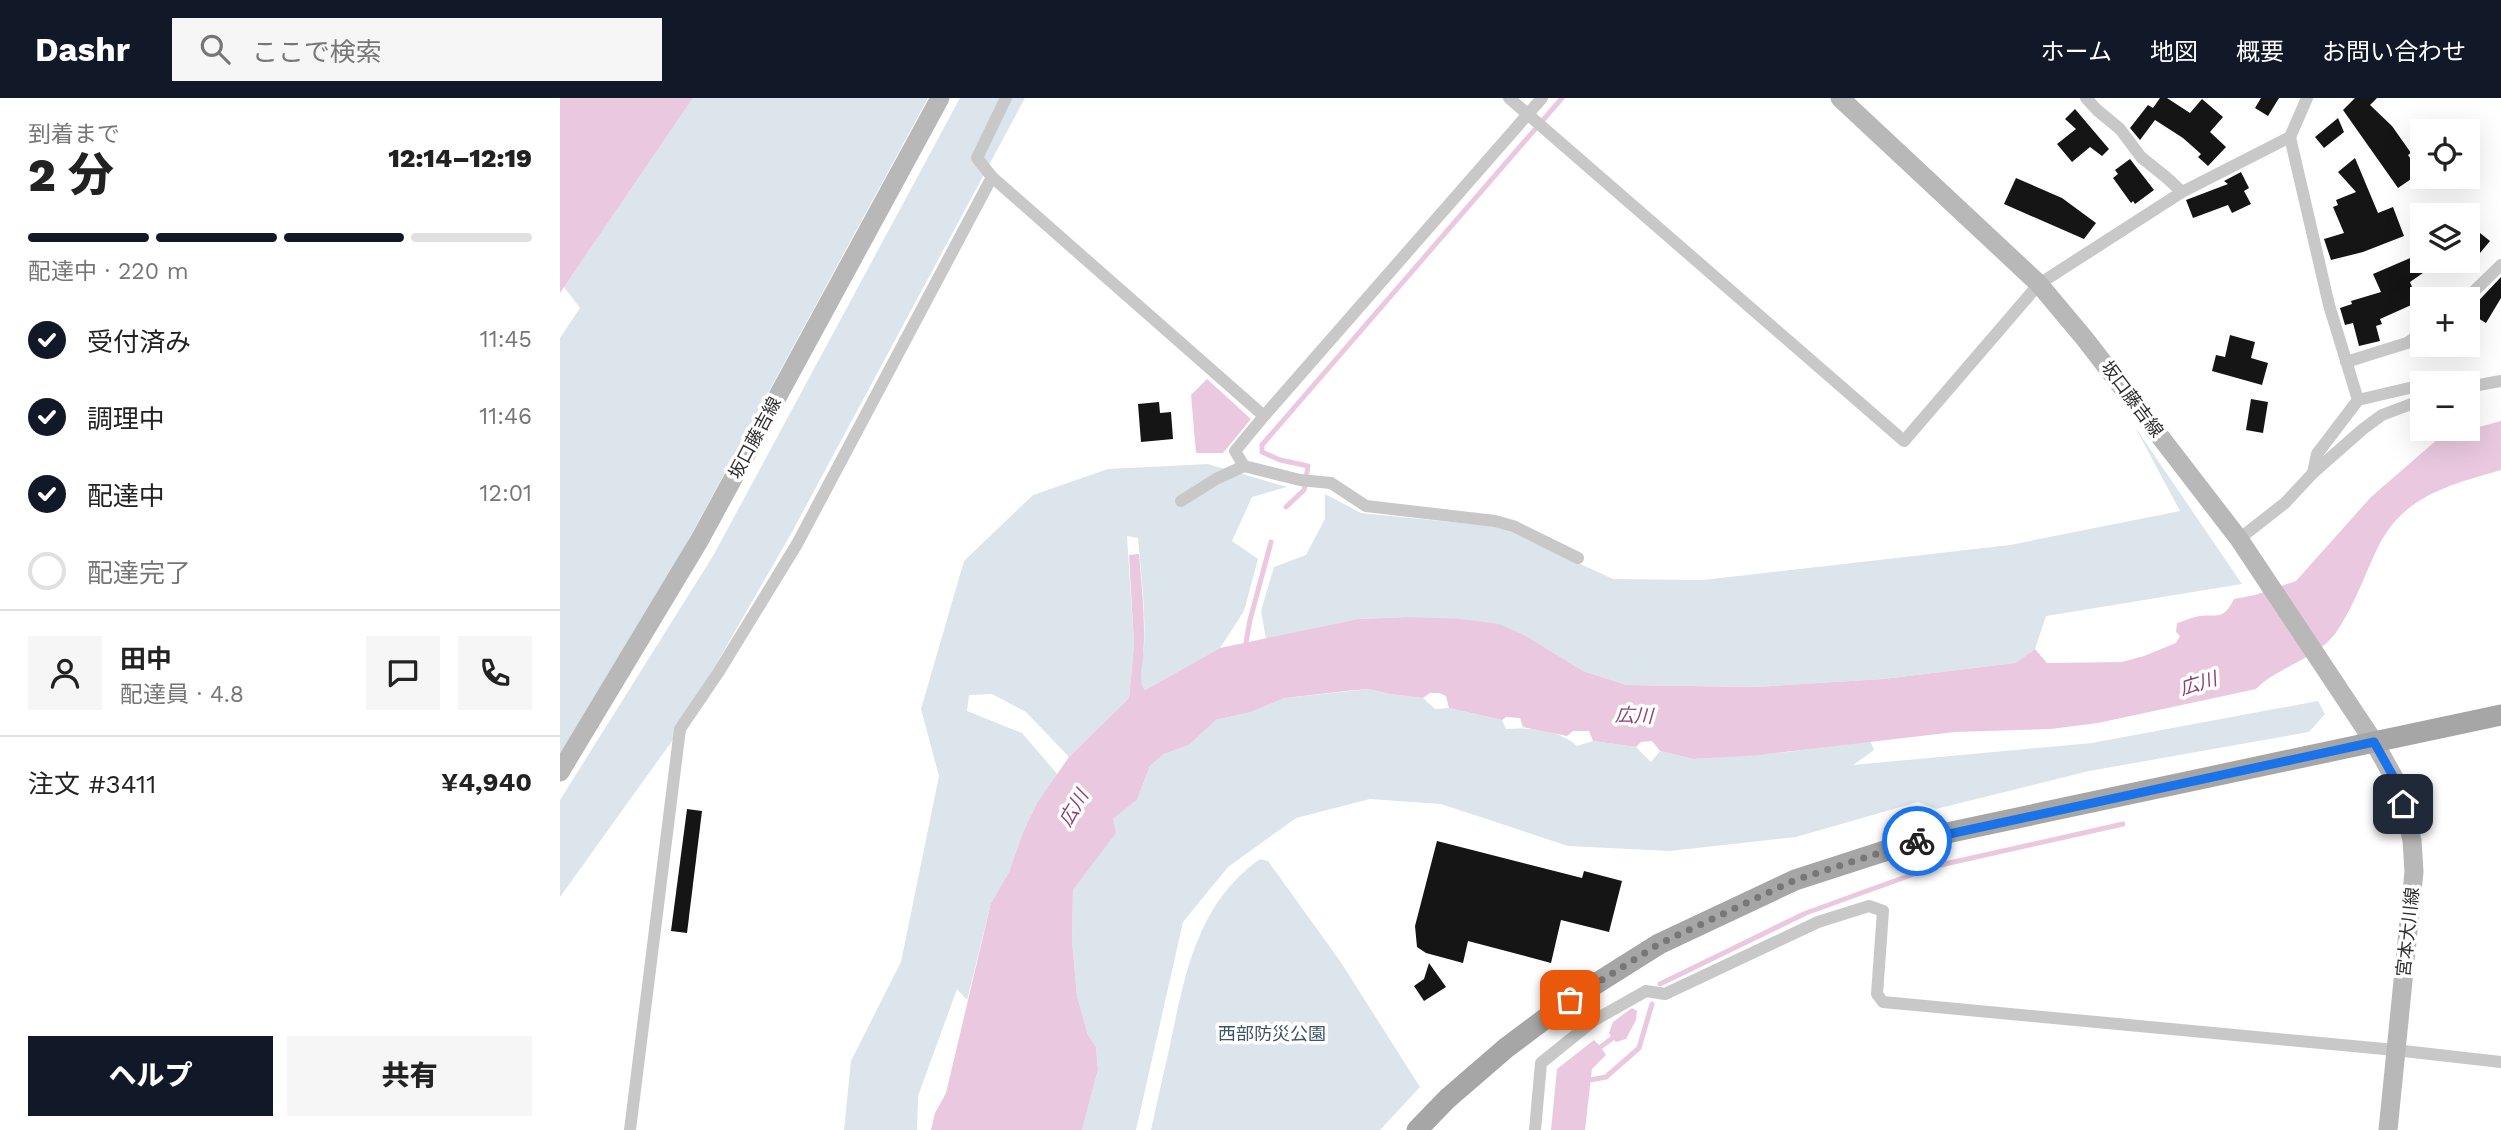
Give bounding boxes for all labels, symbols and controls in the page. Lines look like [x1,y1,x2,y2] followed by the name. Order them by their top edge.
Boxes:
[172,18,662,81] search box
[35,30,130,69] text: Dashr
[196,30,234,68] icon: search
[252,37,382,67] text: ここで検索
[2041,38,2112,66] text: ホーム
[2150,38,2198,66] text: 地図
[2236,38,2284,66] text: 概要
[2322,38,2466,66] text: お問い合わせ
[2410,119,2480,441] map controls
[2410,119,2480,189] button: locate
[28,121,120,148] text: 到着まで
[388,143,532,173] text: 12:14–12:19
[28,148,114,202] text: 2 分
[2410,203,2480,273] button: layers
[28,258,189,285] text: 配達中 · 220 m
[2410,287,2480,357] button: +
[28,321,66,359] icon: check
[480,326,532,353] text: 11:45
[87,327,191,357] text: 受付済み
[2097,356,2168,441] street label: 坂口藤吉線
[2410,371,2480,441] button: −
[724,393,785,482] street label: 坂口藤吉線
[28,398,66,436] icon: check
[479,403,532,430] text: 11:46
[87,404,165,434] text: 調理中
[28,475,66,513] icon: check
[480,480,532,507] text: 12:01
[87,481,165,511] text: 配達中
[87,558,191,588] text: 配達完了
[28,636,102,710] button: person
[366,636,440,710] button: chat
[458,636,532,710] button: phone
[120,644,172,674] text: 田中
[2177,666,2222,700] water label: 広川
[120,681,244,708] text: 配達員 · 4.8
[1615,703,1655,728] water label: 広川
[441,767,532,797] text: ¥4,940
[28,769,156,799] text: 注文 #3411
[2373,774,2433,834] pin
[1054,784,1094,830] water label: 広川
[2384,785,2422,823] icon: home
[1882,806,1952,876] courier
[1898,822,1936,860] icon: bike
[2392,886,2423,978] street label: 宮本大川線
[1540,970,1600,1030] pin
[1551,981,1589,1019] icon: bag
[1218,1023,1326,1044] park label: 西部防災公園
[28,1036,273,1116] button: ヘルプ
[287,1036,532,1116] button: 共有

